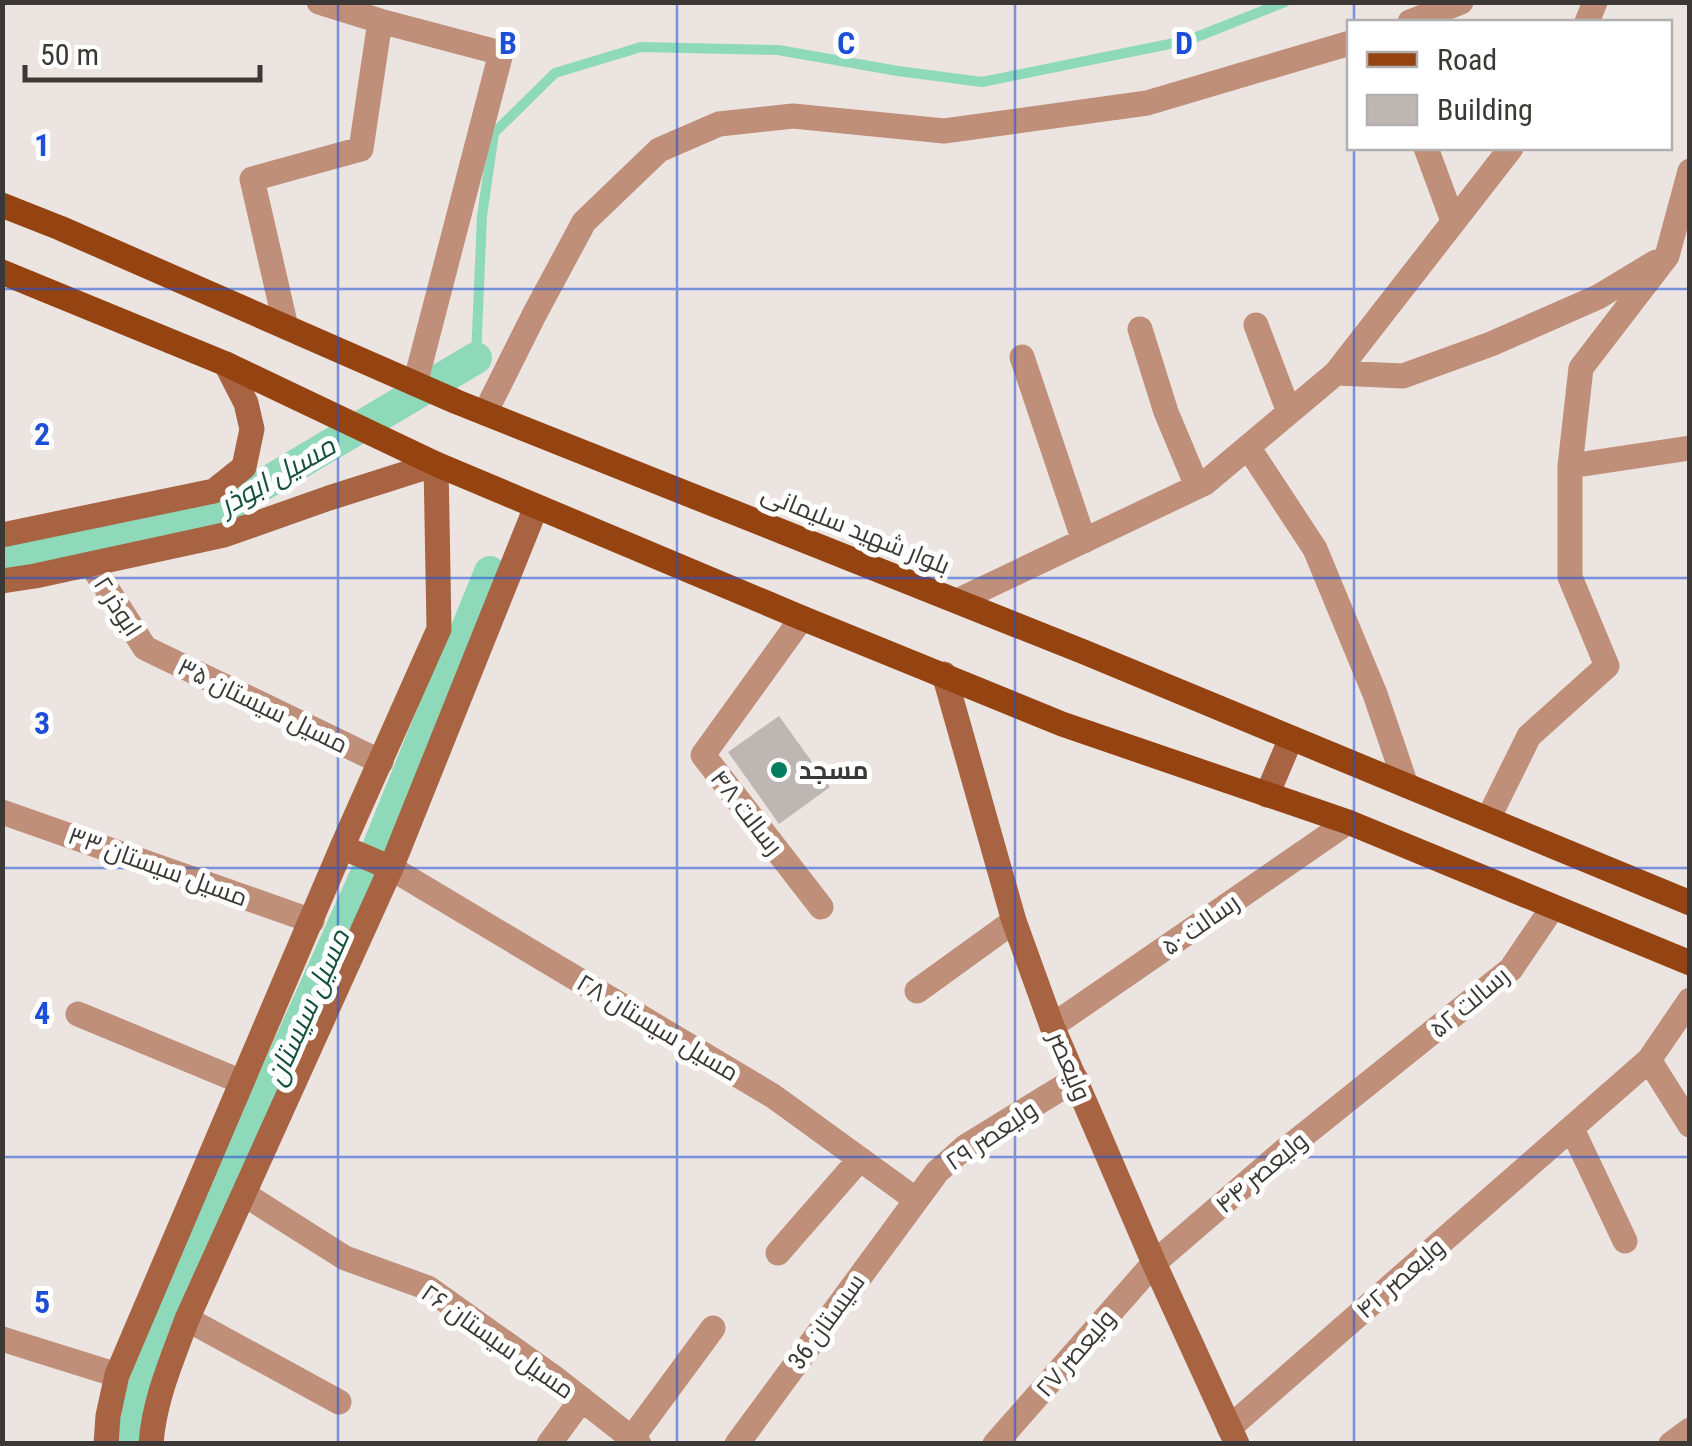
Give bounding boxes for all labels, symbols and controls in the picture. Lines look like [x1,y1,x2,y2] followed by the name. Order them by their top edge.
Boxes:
[25,20,260,82] scale bar
[1347,20,1672,150] legend
[499,24,517,62] text: B
[837,24,855,62] text: C
[1175,24,1193,62] text: D
[40,37,99,72] text: 50 m
[1437,42,1497,77] text: Road
[1437,92,1533,127] text: Building
[34,126,50,164] text: 1
[34,415,50,453] text: 2
[211,429,342,523] water label: مسیل ابوذر
[758,479,954,580] street label: بلوار شهید سلیمانی
[88,571,148,642] street label: ابوذر ۲
[173,652,352,759] street label: مسیل سیستان ۳۵
[34,704,50,742] text: 3
[799,756,869,785] place label: مسجد
[768,759,790,781] marker: مسجد
[704,764,789,861] street label: رسالت ۴۸
[64,821,251,912] street label: مسیل سیستان ۳۳
[1156,887,1244,961] street label: رسالت ۵۰
[258,923,357,1090] water label: مسیل سیستان
[1424,961,1515,1044] street label: رسالت ۵۲
[572,968,744,1087] street label: مسیل سیستان ۲۸
[34,994,50,1032] text: 4
[1041,1026,1097,1105] street label: ولیعصر
[940,1094,1042,1176] street label: ولیعصر ۲۹
[1210,1126,1313,1219] street label: ولیعصر ۴۴
[1350,1232,1450,1325] street label: ولیعصر ۴۲
[782,1268,871,1375] street label: سیستان 36
[416,1278,580,1405] street label: مسیل سیستان ۲۶
[34,1283,50,1321] text: 5
[1030,1304,1121,1403] street label: ولیعصر ۲۷

